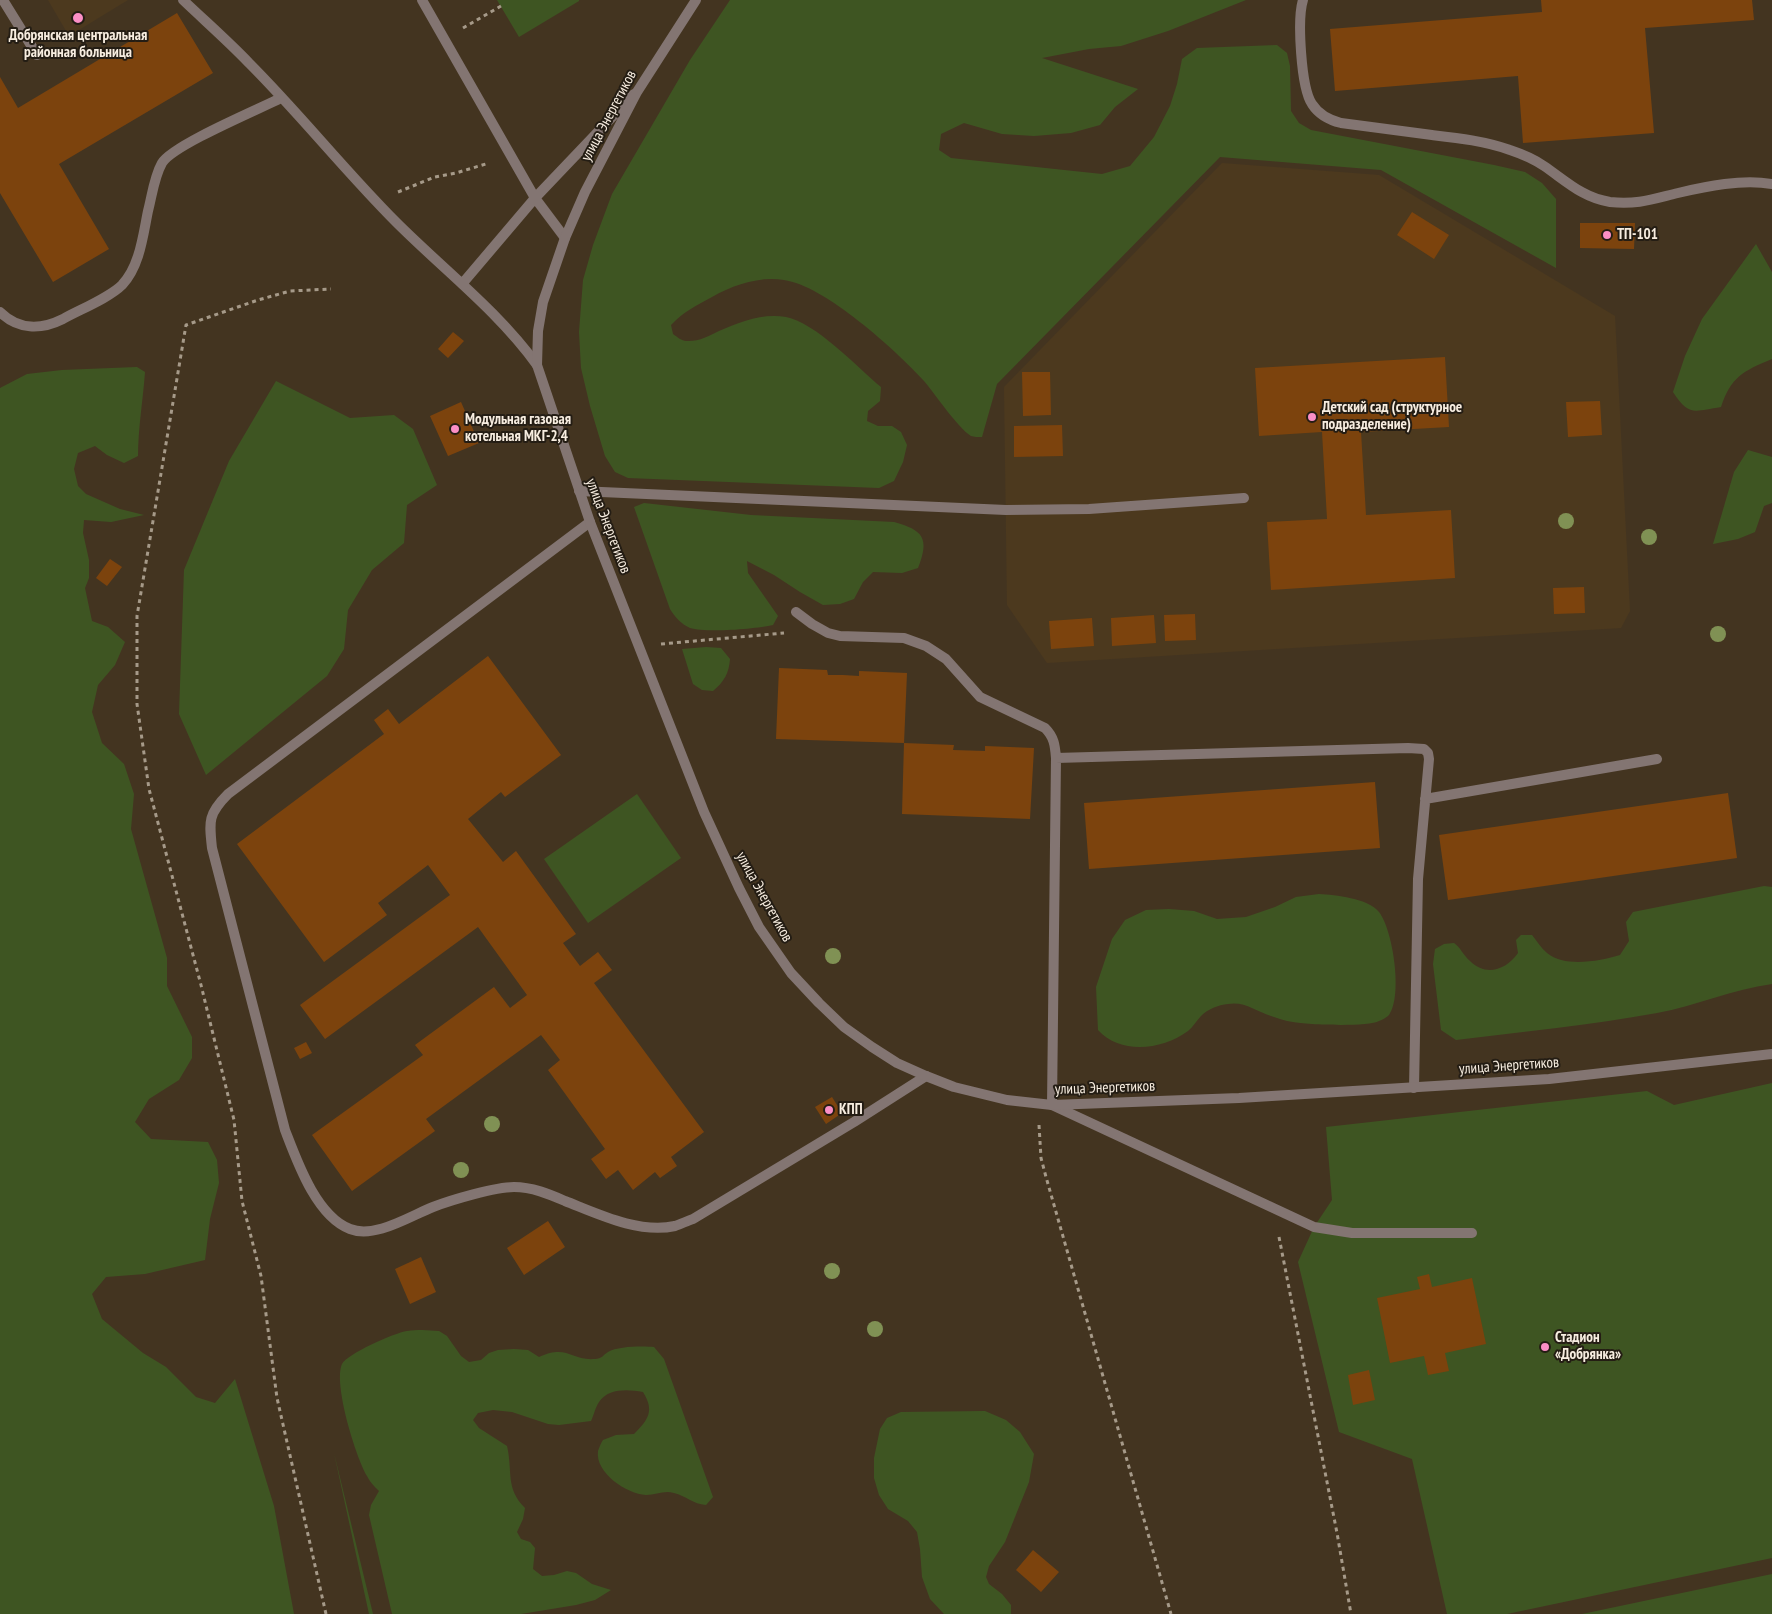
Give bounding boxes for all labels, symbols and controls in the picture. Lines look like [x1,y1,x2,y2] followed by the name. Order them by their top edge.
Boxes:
[71,11,85,25] marker: Добрянская центральная районная больница
[9,27,147,62] place label: Добрянская центральная районная больница
[578,68,640,164] street label: улица Энергетиков
[1617,226,1658,244] place label: ТП-101
[1601,229,1613,241] marker: ТП-101
[1322,399,1462,434] place label: Детский сад (структурное подразделение)
[465,411,571,446] place label: Модульная газовая котельная МКГ-2,4
[1306,411,1318,423] marker: Детский сад (структурное подразделение)
[449,423,461,435] marker: Модульная газовая котельная МКГ-2,4
[582,476,634,576] street label: улица Энергетиков
[732,849,796,945] street label: улица Энергетиков
[1458,1054,1560,1078] street label: улица Энергетиков
[1055,1077,1155,1099] street label: улица Энергетиков
[839,1101,863,1119] place label: КПП
[823,1104,835,1116] marker: КПП
[1555,1329,1621,1364] place label: Стадион «Добрянка»
[1539,1341,1551,1353] marker: Стадион «Добрянка»

